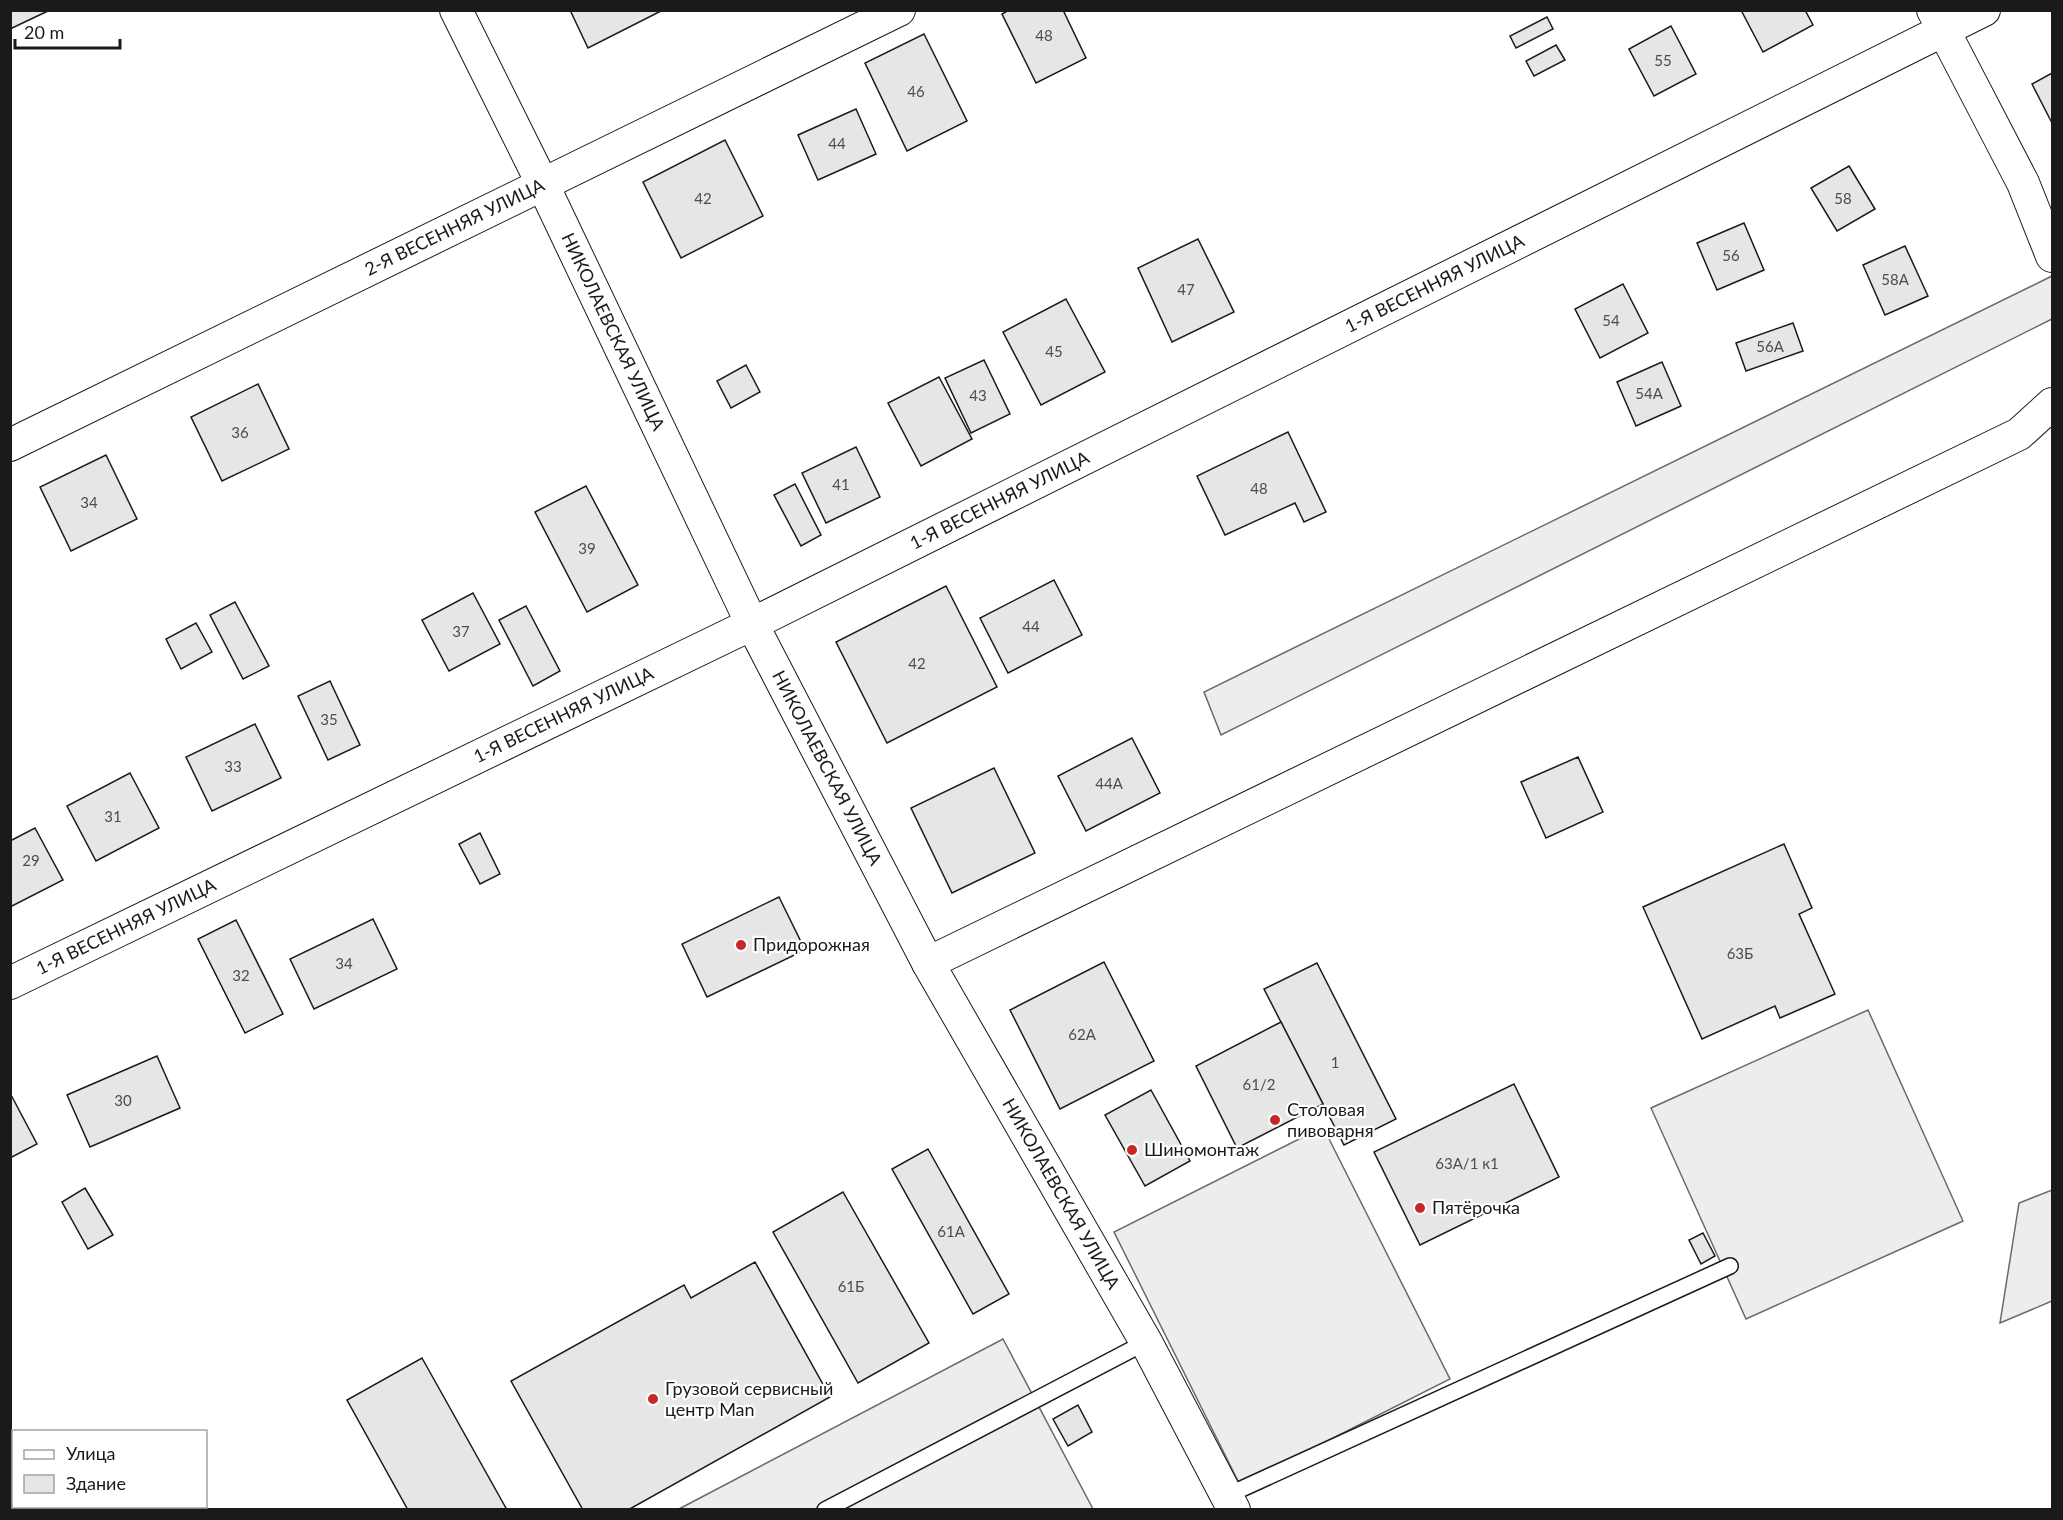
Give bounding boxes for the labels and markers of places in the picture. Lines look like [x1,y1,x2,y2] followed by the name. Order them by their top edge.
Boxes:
[753,933,870,955] place label: Придорожная
[734,938,748,952] marker: Придорожная
[1287,1098,1374,1141] place label: Столовая пивоварня
[1268,1113,1282,1127] marker: Столовая пивоварня
[1144,1138,1259,1160] place label: Шиномонтаж
[1125,1143,1139,1157] marker: Шиномонтаж
[1432,1196,1520,1218] place label: Пятёрочка
[1413,1201,1427,1215] marker: Пятёрочка
[665,1377,833,1420] place label: Грузовой сервисный центр Man
[646,1392,660,1406] marker: Грузовой сервисный центр Man

